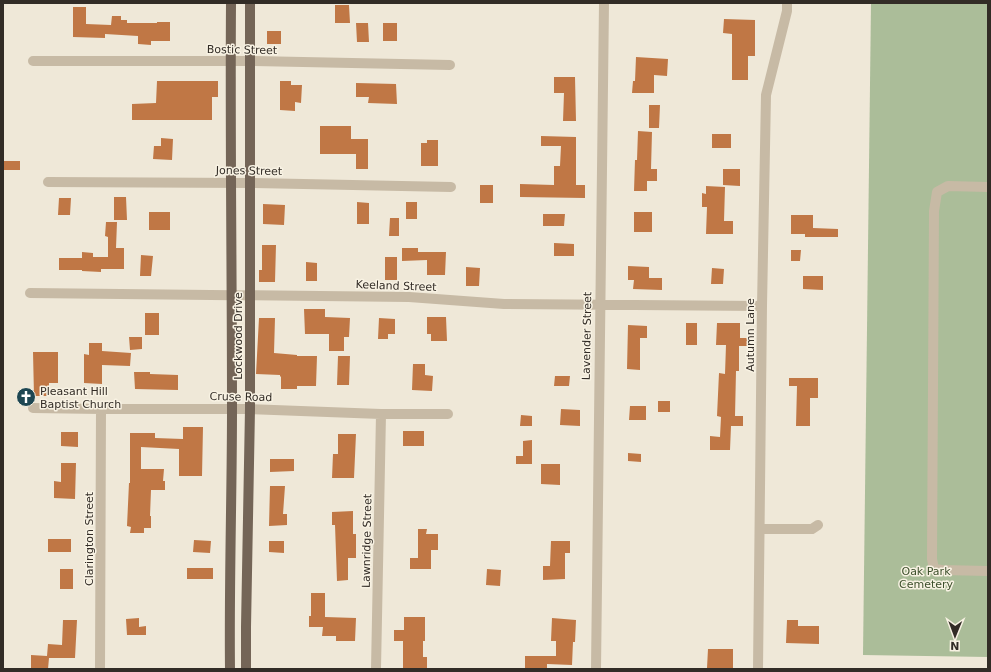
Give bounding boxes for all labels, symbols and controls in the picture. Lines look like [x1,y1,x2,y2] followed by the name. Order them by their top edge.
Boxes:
[207,43,278,57] street label: Bostic Street
[215,164,283,178] street label: Jones Street
[355,278,437,294] street label: Keeland Street
[580,291,594,380] street label: Lavender Street
[232,292,245,380] street label: Lockwood Drive
[744,298,757,372] street label: Autumn Lane
[40,385,121,411] place label: Pleasant Hill Baptist Church
[15,386,37,408] church icon: Pleasant Hill Baptist Church
[210,390,272,404] street label: Cruse Road
[83,491,96,586] street label: Clarington Street
[360,493,374,588] street label: Lawnridge Street
[899,565,954,591] park label: Oak Park Cemetery
[935,616,975,656] north arrow
[950,639,960,652] text: N

